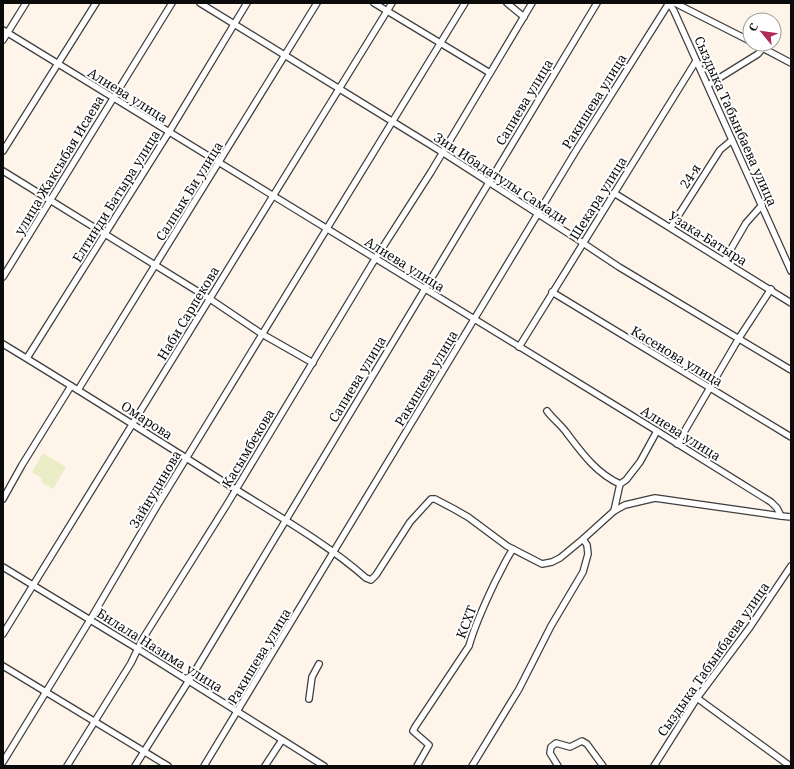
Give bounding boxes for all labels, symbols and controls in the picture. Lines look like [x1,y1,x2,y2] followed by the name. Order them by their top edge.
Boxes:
[742,12,782,52] north arrow
[744,20,761,34] text: С
[690,33,782,209] street label: Сыздыка Табынбаева улица
[557,50,631,152] street label: Ракишева улица
[491,55,557,149] street label: Сапиева улица
[85,63,171,127] street label: Алиева улица
[10,92,108,238] street label: улица Жаксыбая Исаева
[68,126,164,266] street label: Елтинди Батыра улица
[431,128,572,228] street label: Зии Ибадатулы Самади
[151,138,227,244] street label: Салпык Би улица
[565,153,631,243] street label: Шекара улица
[675,160,705,192] street label: 24-я
[665,207,751,269] street label: Узака-Батыра
[362,232,448,296] street label: Алиева улица
[153,263,223,363] street label: Наби Сарпекова
[628,321,726,391] street label: Касенова улица
[390,327,462,429] street label: Ракишева улица
[324,332,390,426] street label: Сапиева улица
[118,397,176,443] street label: Омарова
[638,401,724,465] street label: Алиева улица
[217,405,279,491] street label: Касымбекова
[125,447,185,531] street label: Зайнудинова
[653,578,773,740] street label: Сыздыка Табынбаева улица
[452,603,480,641] street label: КСХТ
[94,604,226,696] street label: Билала Назима улица
[223,605,295,707] street label: Ракишева улица

